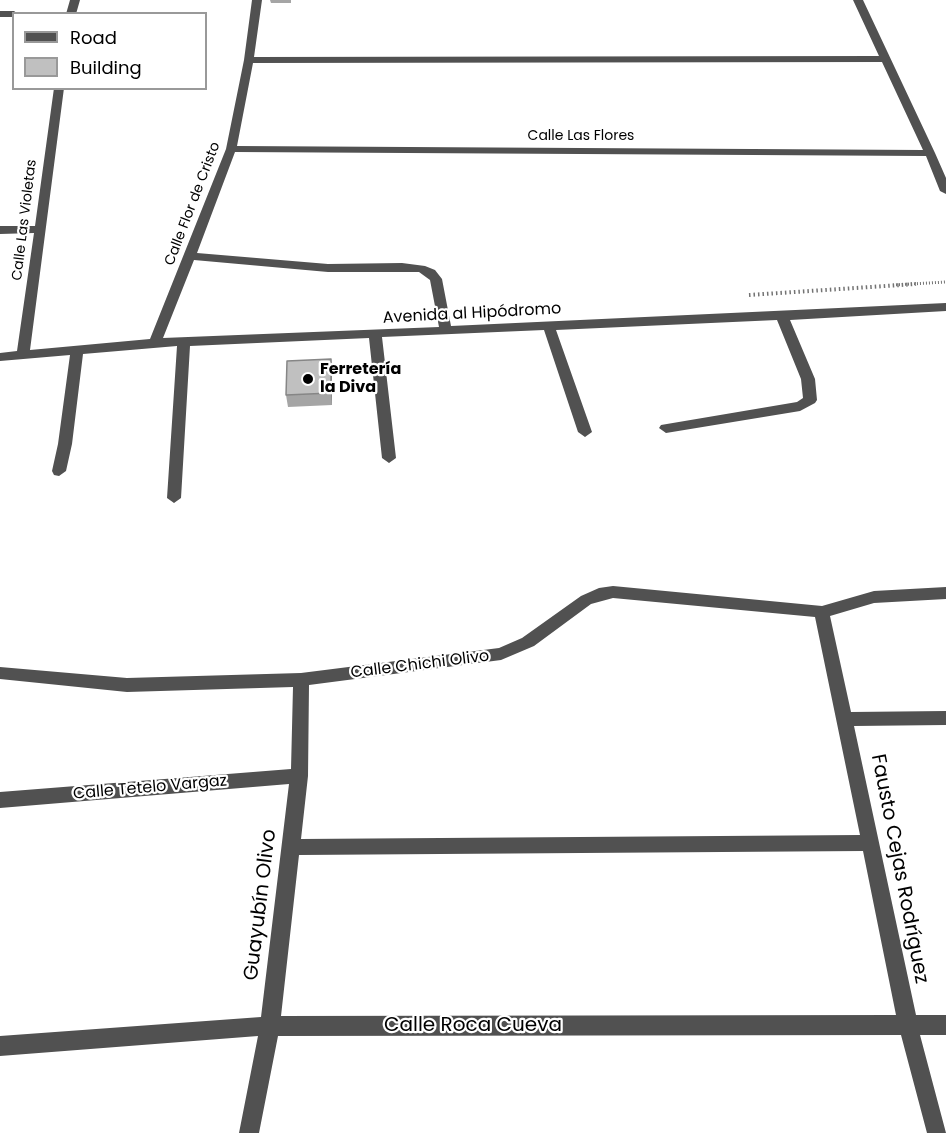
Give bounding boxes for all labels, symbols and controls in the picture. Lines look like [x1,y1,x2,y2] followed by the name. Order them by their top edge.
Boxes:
[12,12,207,90] legend
[70,25,117,50] text: Road
[70,55,142,80] text: Building
[528,128,634,144] street label: Calle Las Flores
[162,140,224,268] street label: Calle Flor de Cristo
[9,158,41,282] street label: Calle Las Violetas
[382,300,562,328] street label: Avenida al Hipódromo
[320,360,401,398] place label: Ferretería la Diva
[301,372,315,386] marker: Ferretería la Diva
[350,647,490,683] street label: Calle Chichi Olivo
[865,752,933,986] street label: Fausto Cejas Rodríguez
[72,772,228,804] street label: Calle Tetelo Vargaz
[240,828,282,982] street label: Guayubín Olivo
[384,1014,562,1038] street label: Calle Roca Cueva

